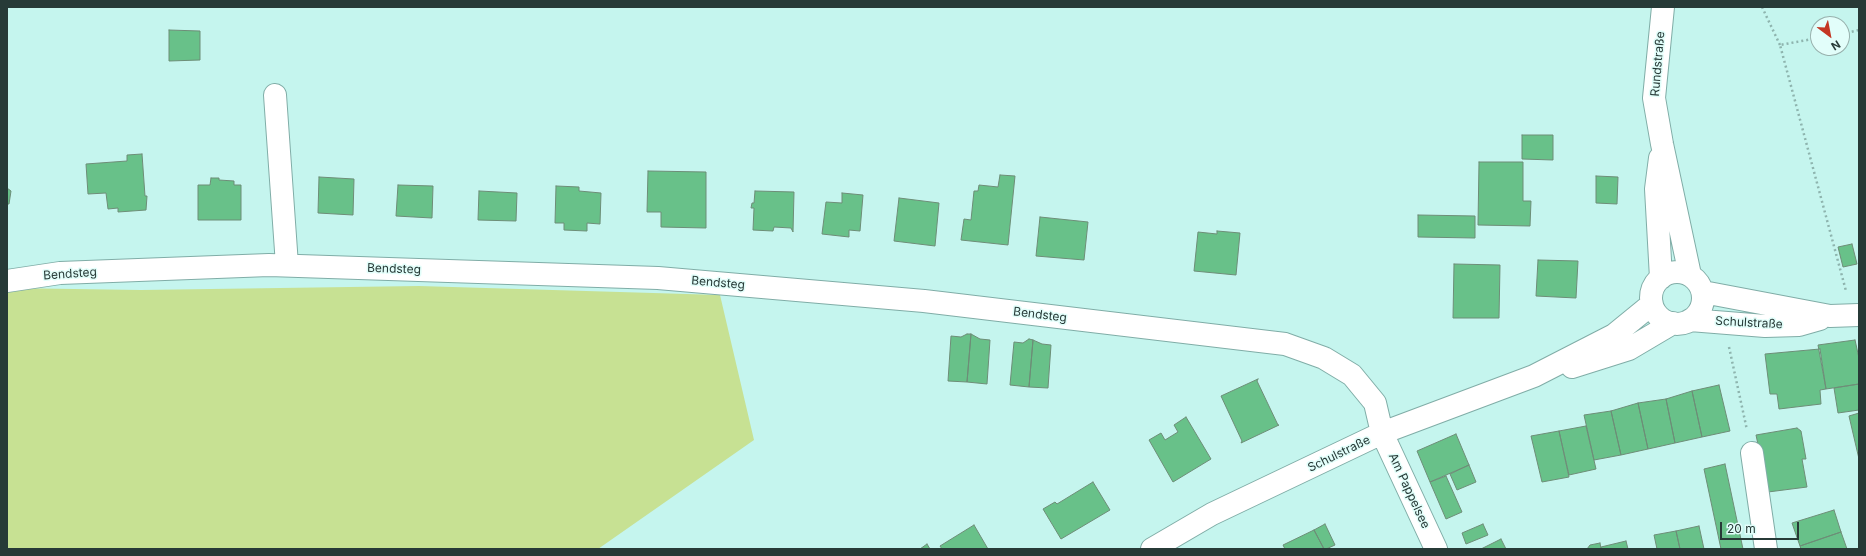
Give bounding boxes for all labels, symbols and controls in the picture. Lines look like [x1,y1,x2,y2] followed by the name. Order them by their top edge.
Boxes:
[1810,16,1850,56] north arrow
[1648,31,1668,97] street label: Rundstraße
[1829,37,1843,53] text: N
[367,261,421,277] street label: Bendsteg
[43,265,97,283] street label: Bendsteg
[691,273,745,293] street label: Bendsteg
[1012,305,1068,325] street label: Bendsteg
[1715,314,1783,332] street label: Schulstraße
[1305,433,1373,475] street label: Schulstraße
[1385,451,1433,531] street label: Am Pappelsee
[1722,514,1801,540] scale bar
[1727,521,1756,536] text: 20 m

